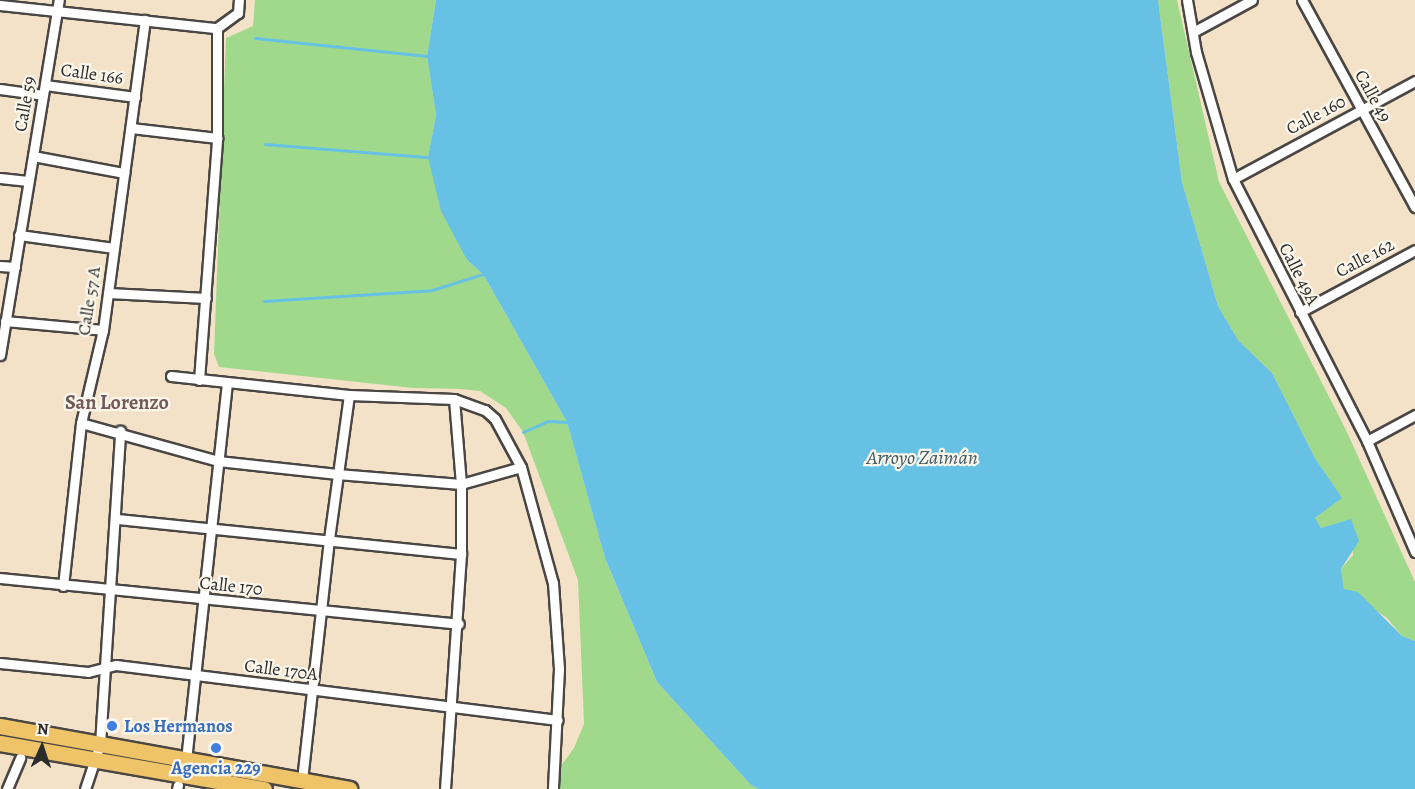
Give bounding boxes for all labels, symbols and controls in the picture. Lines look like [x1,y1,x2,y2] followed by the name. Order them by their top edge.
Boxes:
[59,59,125,89] street label: Calle 166
[1350,66,1396,126] street label: Calle 49
[10,75,40,133] street label: Calle 59
[1283,90,1349,140] street label: Calle 160
[1332,234,1398,282] street label: Calle 162
[1274,239,1324,309] street label: Calle 49A
[73,265,105,337] street label: Calle 57 A
[65,390,169,414] district label: San Lorenzo
[866,445,978,469] water label: Arroyo Zaimán
[198,572,264,600] street label: Calle 170
[243,655,319,685] street label: Calle 170A
[124,715,233,737] place label: Los Hermanos
[12,717,72,777] north arrow
[37,718,49,740] text: N
[105,719,119,733] marker: Los Hermanos
[209,741,223,755] marker: Agencia 229
[171,757,261,779] place label: Agencia 229

